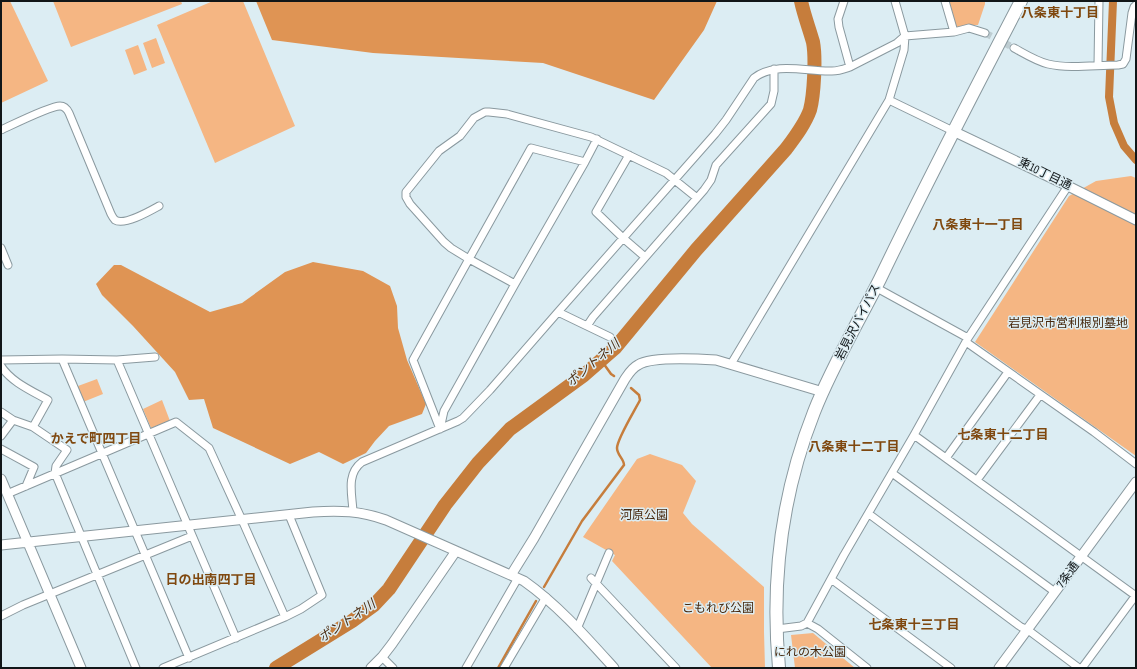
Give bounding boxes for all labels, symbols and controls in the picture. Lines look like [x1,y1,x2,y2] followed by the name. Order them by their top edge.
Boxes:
[1021,5,1099,21] district label: 八条東十丁目
[1016,155,1074,193] street label: 東10丁目通
[932,217,1024,233] district label: 八条東十一丁目
[832,281,884,363] street label: 岩見沢バイパス
[1008,316,1128,331] park label: 岩見沢市営利根別墓地
[563,335,625,390] water label: ポントネ川
[957,427,1049,443] district label: 七条東十二丁目
[51,431,141,447] district label: かえで町四丁目
[808,439,900,455] district label: 八条東十二丁目
[620,508,668,523] park label: 河原公園
[1053,559,1083,591] street label: 7条通
[165,572,257,588] district label: 日の出南四丁目
[316,595,380,646] water label: ポントネ川
[682,601,754,616] park label: こもれび公園
[868,617,960,633] district label: 七条東十三丁目
[774,645,846,660] park label: にれの木公園

